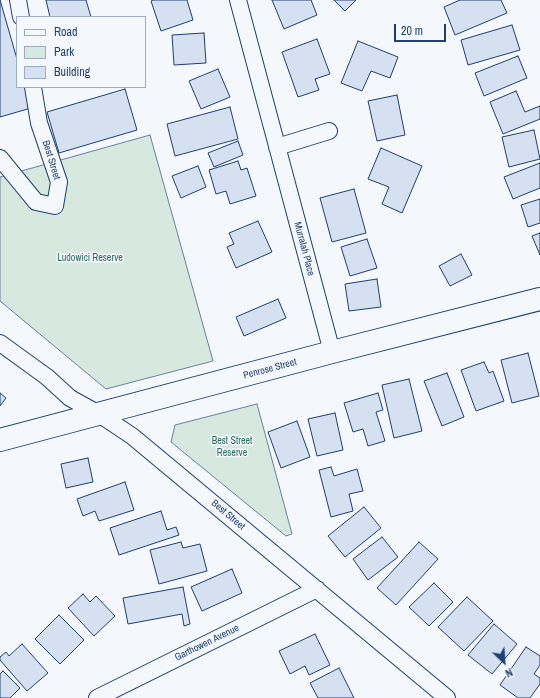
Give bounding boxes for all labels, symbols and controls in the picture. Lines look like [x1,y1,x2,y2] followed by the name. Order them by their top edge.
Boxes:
[16,16,146,88] legend
[396,16,448,42] scale bar
[401,23,423,39] text: 20 m
[54,24,78,40] text: Road
[54,44,74,60] text: Park
[54,64,90,80] text: Building
[39,139,63,181] street label: Best Street
[291,221,317,277] street label: Murralah Place
[57,252,123,264] park label: Ludowici Reserve
[242,356,298,382] street label: Penrose Street
[212,435,252,458] park label: Best Street Reserve
[209,497,247,533] street label: Best Street
[173,622,241,664] street label: Garthowen Avenue
[484,642,524,682] north arrow
[503,665,515,681] text: N

